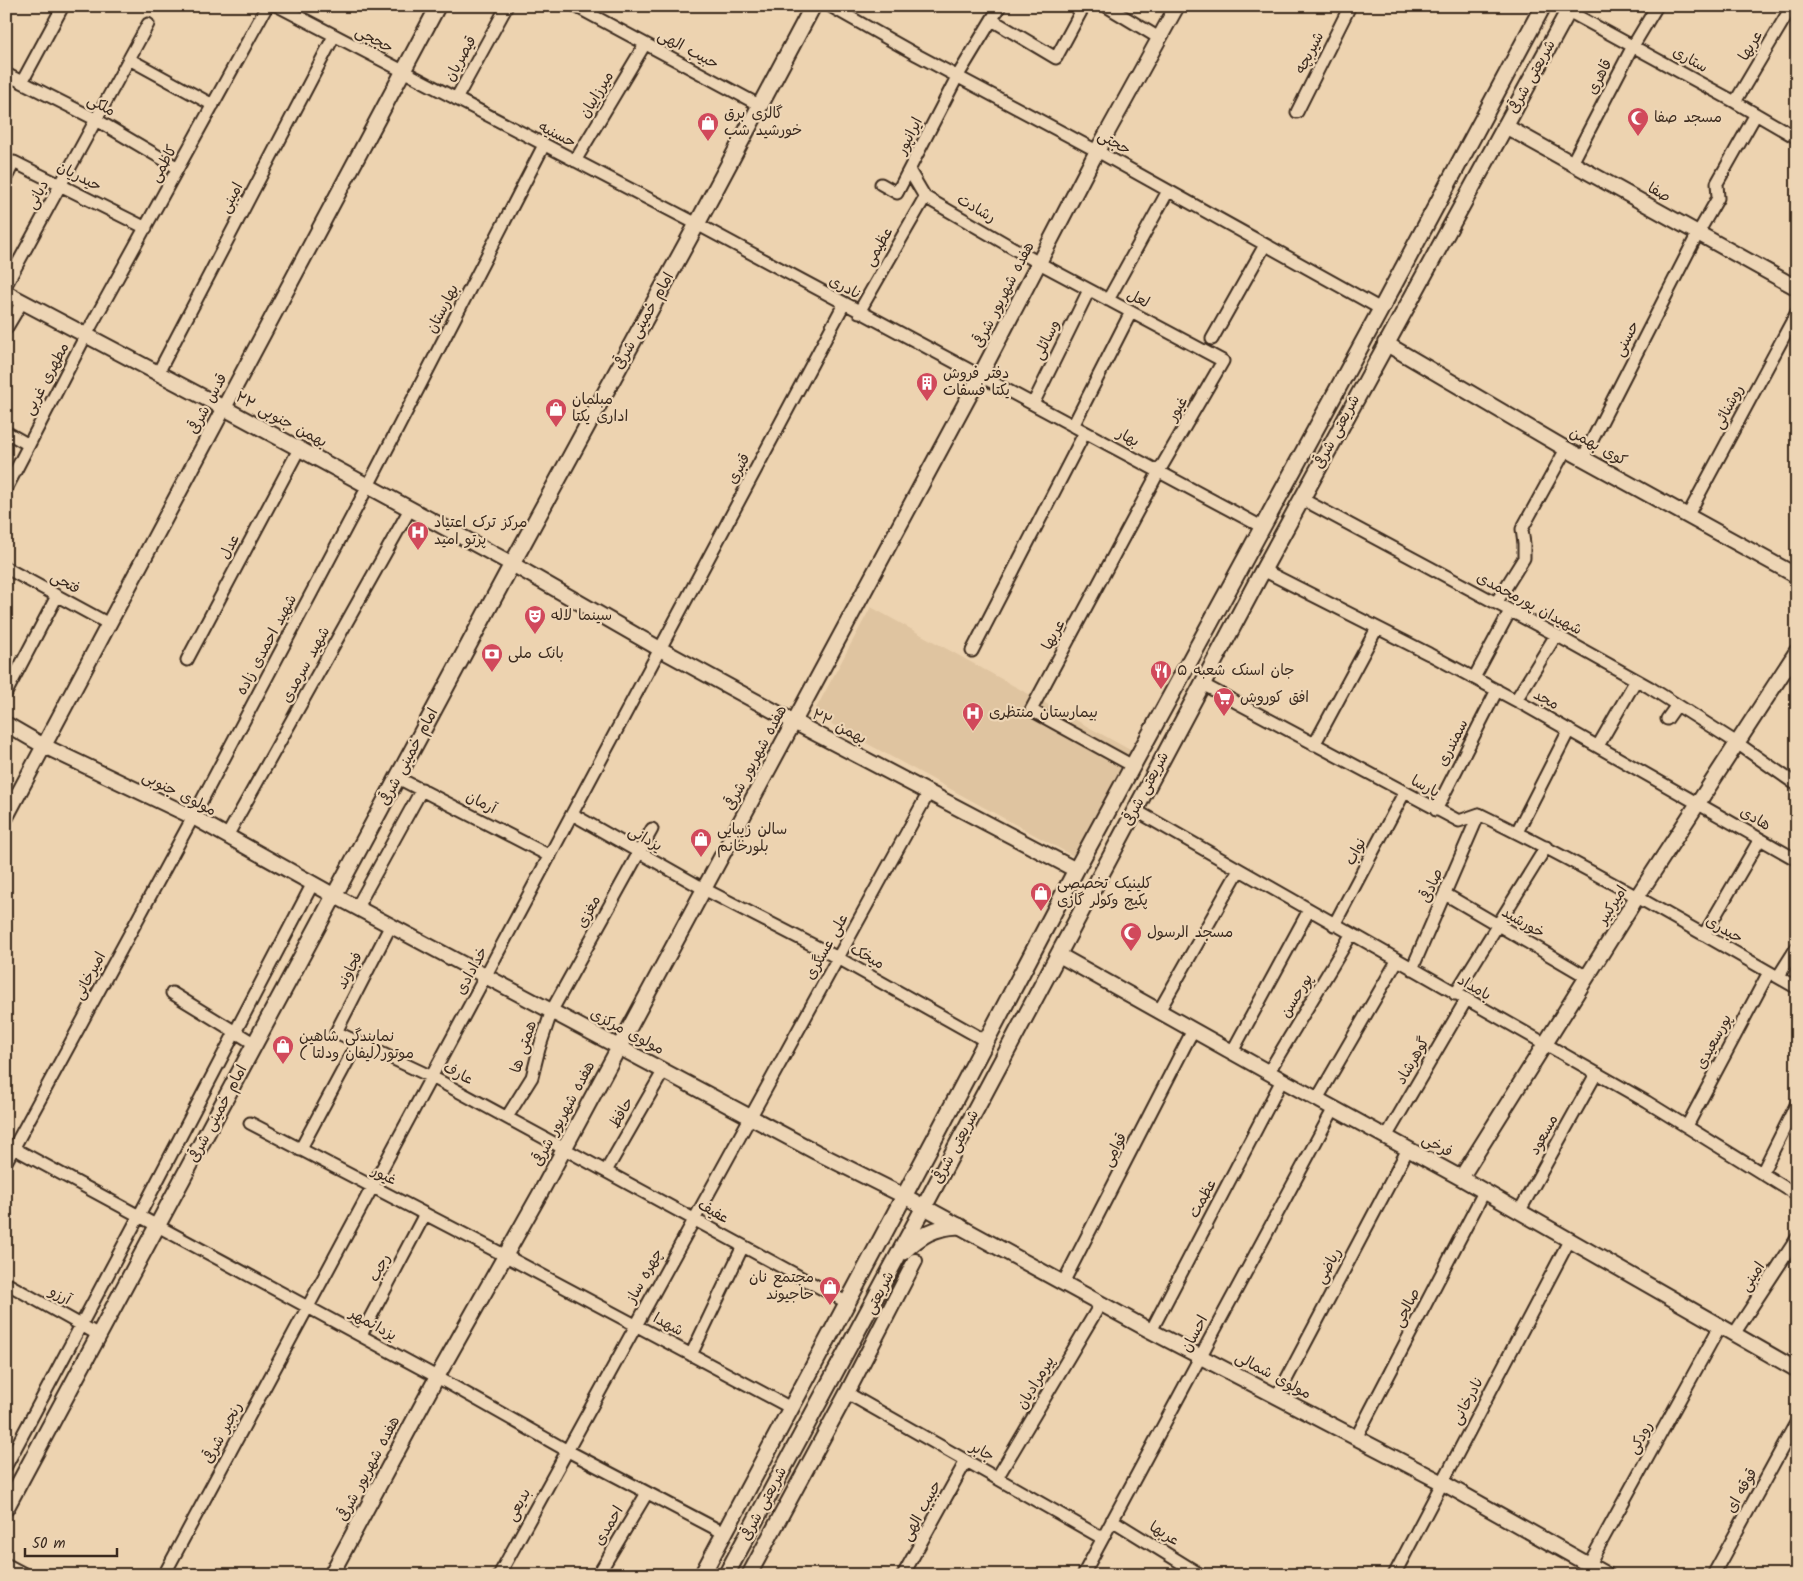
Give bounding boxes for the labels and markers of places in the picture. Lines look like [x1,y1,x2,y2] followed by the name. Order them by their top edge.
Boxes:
[724,102,802,143] place label: گالری برق خورشید شب
[1626,106,1650,137] mosque icon: مسجد صفا
[1654,106,1722,130] place label: مسجد صفا
[696,111,720,142] shop icon: گالری برق خورشید شب
[943,362,1010,403] place label: دفتر فروش یکتا فسفات
[915,371,939,402] building icon: دفتر فروش یکتا فسفات
[572,388,628,429] place label: مبلمان اداری یکتا
[544,397,568,428] shop icon: مبلمان اداری یکتا
[434,511,527,552] place label: مرکز ترک اعتیاد پرتو امید
[406,520,430,551] hospital icon: مرکز ترک اعتیاد پرتو امید
[523,604,547,635] theatre icon: سینما لاله
[551,604,612,628] place label: سینما لاله
[480,642,504,673] bank icon: بانک ملی
[508,642,564,666] place label: بانک ملی
[1149,659,1173,690] restaurant icon: جان اسنک شعبه ۵
[1177,659,1294,683] place label: جان اسنک شعبه ۵
[1212,686,1236,717] supermarket icon: افق کوروش
[1240,686,1309,710] place label: افق کوروش
[961,701,985,732] hospital icon: بیمارستان منتظری
[989,701,1098,725] place label: بیمارستان منتظری
[717,818,787,859] place label: سالن زیبایی بلورخانم
[689,827,713,858] shop icon: سالن زیبایی بلورخانم
[1057,872,1152,913] place label: کلینیک تخصصی پکیج وکولر گازی
[1029,881,1053,912] shop icon: کلینیک تخصصی پکیج وکولر گازی
[1119,921,1143,952] mosque icon: مسجد الرسول
[1147,921,1233,945] place label: مسجد الرسول
[299,1025,414,1066] place label: نمایندگی شاهین موتور(لیفان ودلتا )
[271,1034,295,1065] shop icon: نمایندگی شاهین موتور(لیفان ودلتا )
[749,1266,814,1307] place label: مجتمع نان حاجیوند
[818,1275,842,1306] shop icon: مجتمع نان حاجیوند

